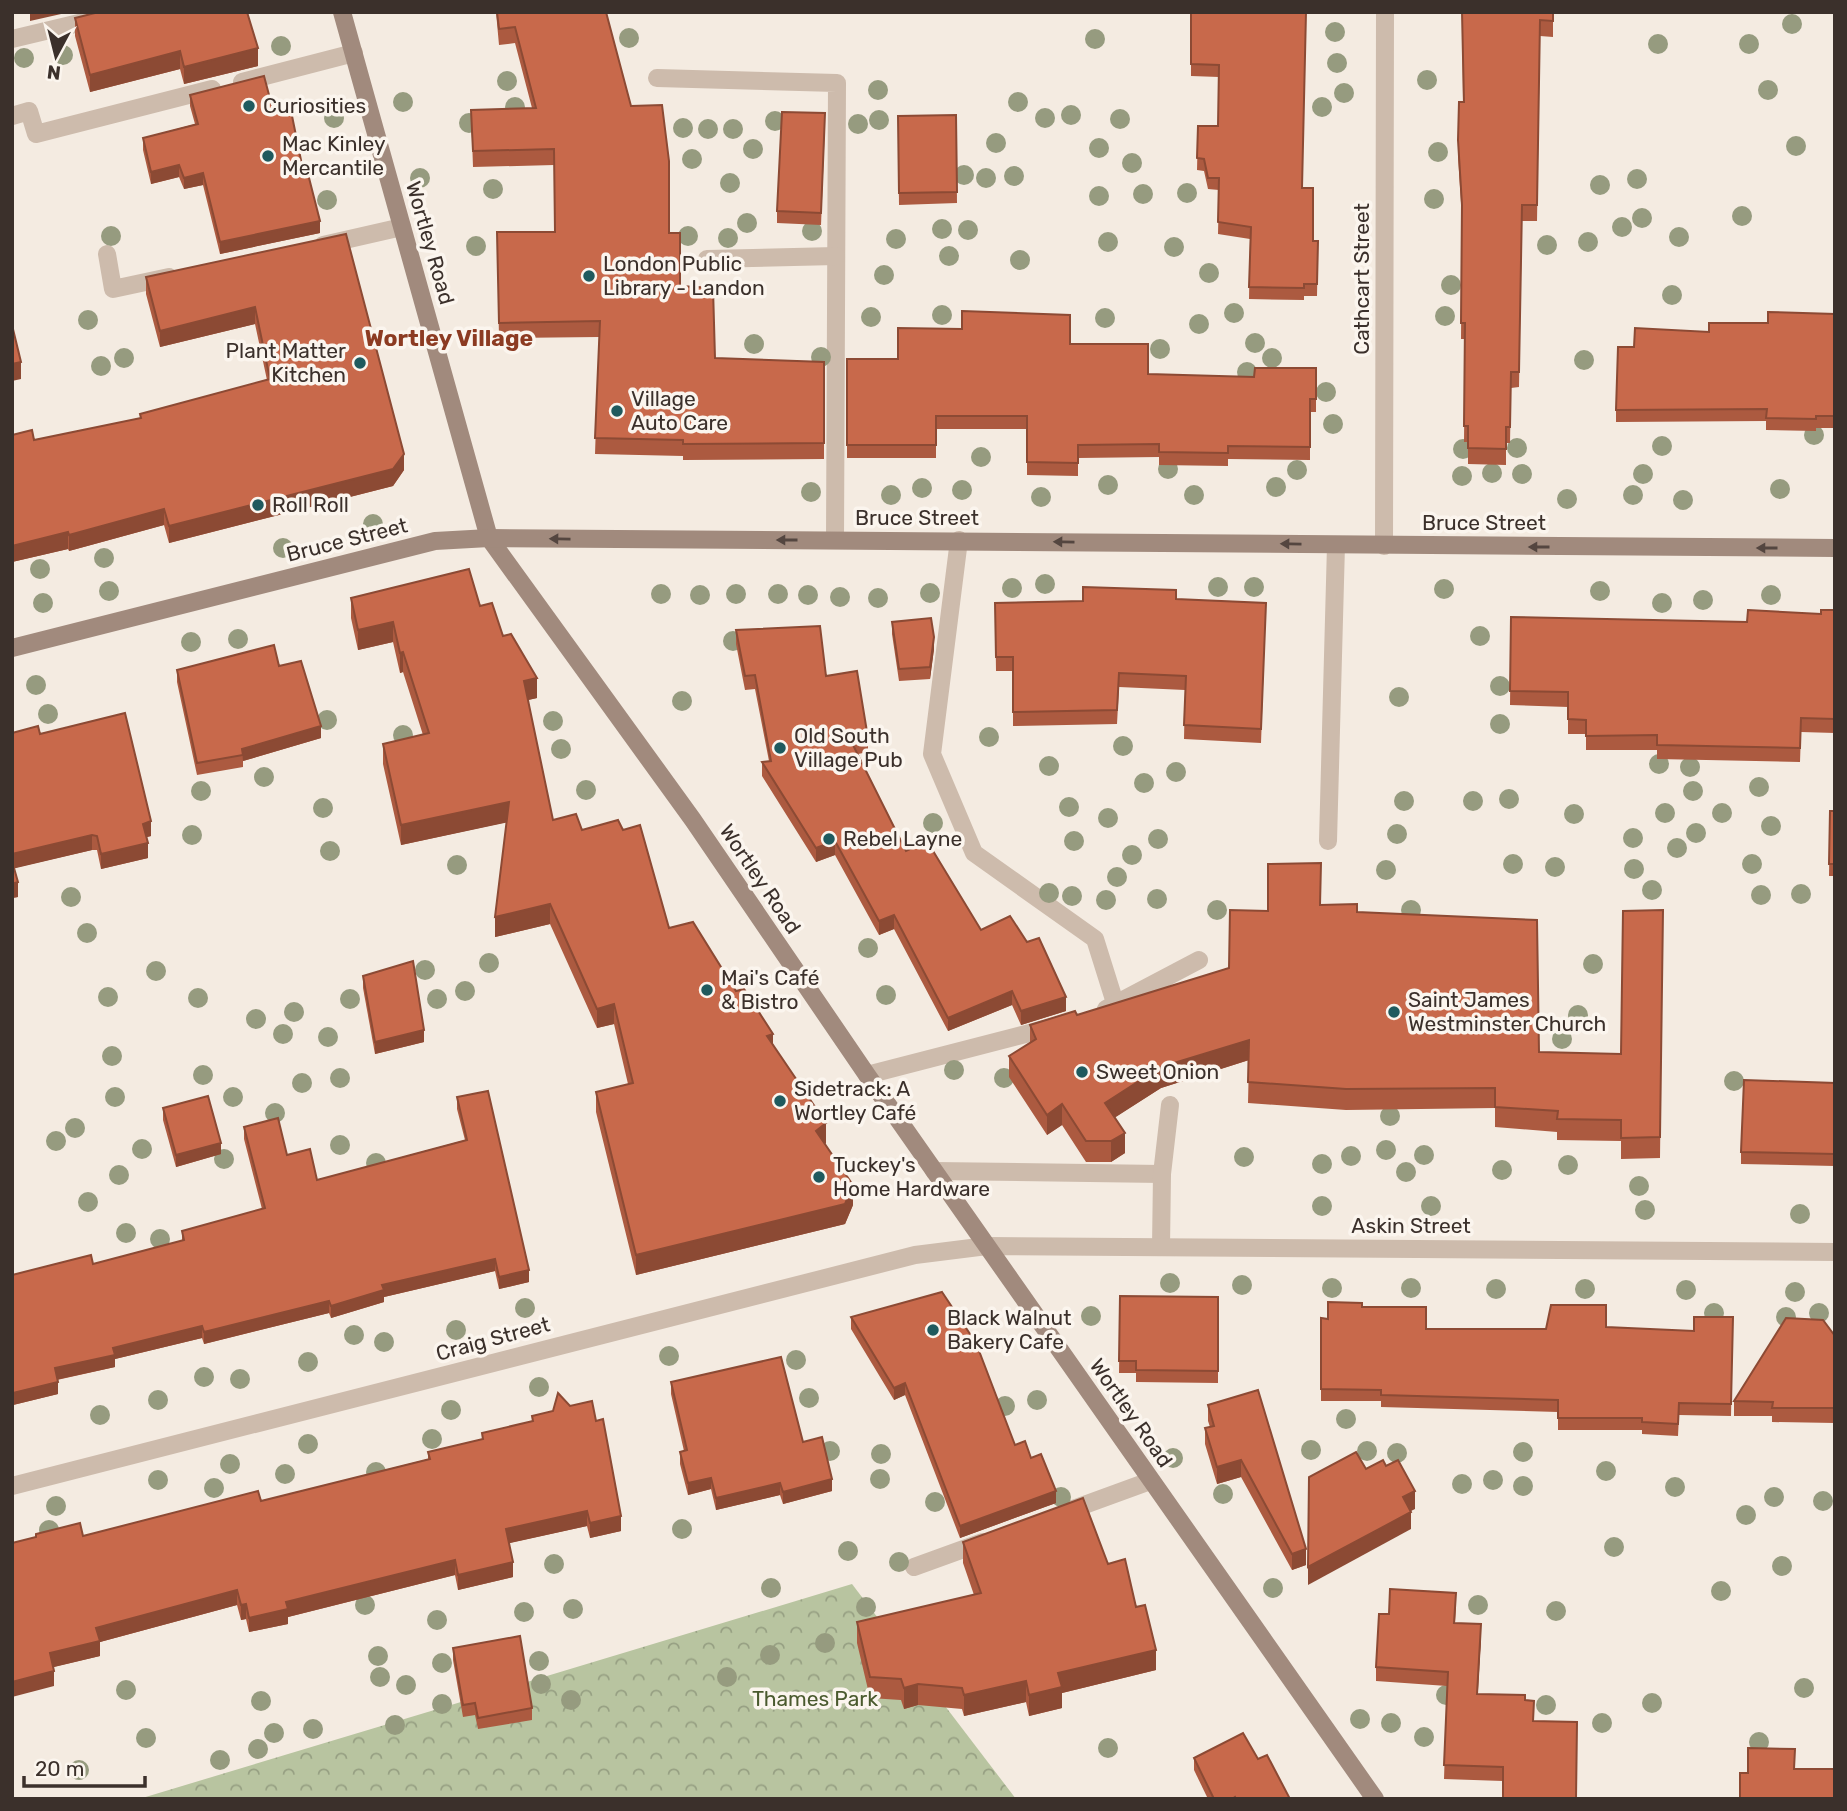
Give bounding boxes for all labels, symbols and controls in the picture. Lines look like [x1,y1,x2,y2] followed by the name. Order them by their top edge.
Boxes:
[21,21,91,91] north arrow
[46,60,62,85] text: N
[263,93,366,118] place label: Curiosities
[241,98,257,114] marker: Curiosities
[282,131,386,180] place label: Mac Kinley Mercantile
[260,148,276,164] marker: Mac Kinley Mercantile
[401,178,460,307] street label: Wortley Road
[1349,203,1374,355] street label: Cathcart Street
[603,251,765,300] place label: London Public Library - Landon
[581,268,597,284] marker: London Public Library - Landon
[365,324,533,352] district label: Wortley Village
[226,338,346,387] place label: Plant Matter Kitchen
[352,355,368,371] marker: Plant Matter Kitchen
[631,386,728,435] place label: Village Auto Care
[609,403,625,419] marker: Village Auto Care
[272,492,349,517] place label: Roll Roll
[250,497,266,513] marker: Roll Roll
[855,505,979,530] street label: Bruce Street
[1422,510,1546,535] street label: Bruce Street
[284,512,410,567] street label: Bruce Street
[549,533,571,545] one-way arrow
[776,534,798,546] one-way arrow
[1053,536,1075,547] one-way arrow
[1280,538,1302,550] one-way arrow
[1528,541,1550,552] one-way arrow
[1755,542,1777,554] one-way arrow
[794,723,903,772] place label: Old South Village Pub
[772,740,788,756] marker: Old South Village Pub
[715,819,806,938] street label: Wortley Road
[843,826,962,851] place label: Rebel Layne
[821,831,837,847] marker: Rebel Layne
[721,965,819,1014] place label: Mai's Café & Bistro
[699,982,715,998] marker: Mai's Café & Bistro
[1408,987,1606,1036] place label: Saint James Westminster Church
[1386,1004,1402,1020] marker: Saint James Westminster Church
[1096,1059,1219,1084] place label: Sweet Onion
[1074,1064,1090,1080] marker: Sweet Onion
[794,1076,916,1125] place label: Sidetrack: A Wortley Café
[772,1093,788,1109] marker: Sidetrack: A Wortley Café
[833,1152,990,1201] place label: Tuckey's Home Hardware
[811,1169,827,1185] marker: Tuckey's Home Hardware
[1351,1213,1471,1238] street label: Askin Street
[947,1305,1071,1354] place label: Black Walnut Bakery Cafe
[433,1311,553,1366] street label: Craig Street
[925,1322,941,1338] marker: Black Walnut Bakery Cafe
[1085,1354,1178,1472] street label: Wortley Road
[752,1686,878,1711] park label: Thames Park
[24,1744,145,1788] scale bar
[35,1756,84,1781] text: 20 m

